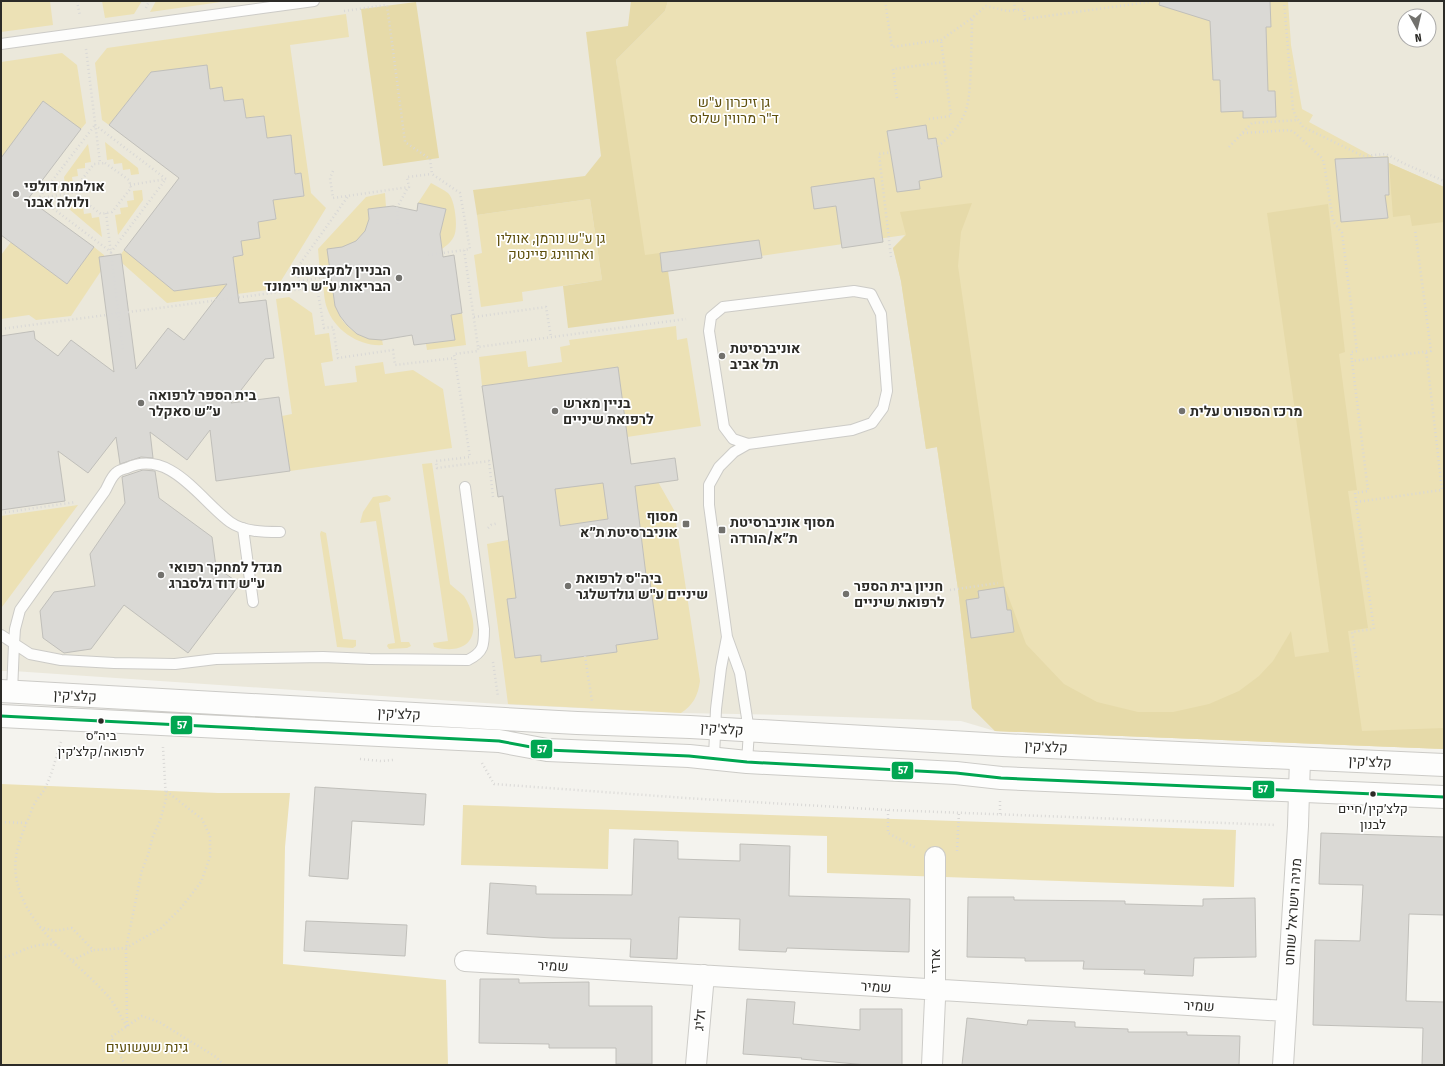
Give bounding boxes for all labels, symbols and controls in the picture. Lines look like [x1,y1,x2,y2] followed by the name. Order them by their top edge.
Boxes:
[1397,8,1437,48] north arrow
[1414,31,1422,44] text: N
[689,94,779,127] park label: גן זיכרון ע"ש ד"ר מרווין שלוס
[24,178,105,211] place label: אולמות דולפי ולולה אבנר
[11,189,21,199] marker: אולמות דולפי ולולה אבנר
[497,230,605,263] park label: גן ע''ש נורמן, אוולין וארווינג פיינטק
[264,262,391,295] place label: הבניין למקצועות הבריאות ע"ש ריימונד
[394,273,404,283] marker: הבניין למקצועות הבריאות ע"ש ריימונד
[730,340,800,373] place label: אוניברסיטת תל אביב
[717,351,727,361] marker: אוניברסיטת תל אביב
[149,387,257,420] place label: בית הספר לרפואה ע״ש סאקלר
[563,395,654,428] place label: בניין מארש לרפואת שיניים
[136,398,146,408] marker: בית הספר לרפואה ע״ש סאקלר
[1190,403,1303,420] place label: מרכז הספורט עלית
[550,406,560,416] marker: בניין מארש לרפואת שיניים
[1177,406,1187,416] marker: מרכז הספורט עלית
[580,508,678,541] place label: מסוף אוניברסיטת ת״א
[730,514,835,547] place label: מסוף אוניברסיטת ת״א/הורדה
[681,519,691,529] marker: מסוף אוניברסיטת ת״א
[717,525,727,535] marker: מסוף אוניברסיטת ת״א/הורדה
[169,559,282,592] place label: מגדל למחקר רפואי ע"ש דוד גלסברג
[156,570,166,580] marker: מגדל למחקר רפואי ע"ש דוד גלסברג
[576,570,708,603] place label: ביה"ס לרפואת שיניים ע"ש גולדשלגר
[854,578,945,611] place label: חניון בית הספר לרפואת שיניים
[563,581,573,591] marker: ביה"ס לרפואת שיניים ע"ש גולדשלגר
[841,589,851,599] marker: חניון בית הספר לרפואת שיניים
[53,686,97,706] street label: קלצ'קין
[377,704,421,724] street label: קלצ'קין
[170,715,193,735] line badge: 57
[96,716,106,726] marker: ביה״ס לרפואה/קלצ׳קין
[177,719,187,732] text: 57
[700,719,744,739] street label: קלצ'קין
[58,728,145,759] place label: ביה״ס לרפואה/קלצ׳קין
[1024,737,1068,757] street label: קלצ'קין
[530,739,553,759] line badge: 57
[537,743,547,756] text: 57
[1348,752,1392,772] street label: קלצ'קין
[891,761,914,780] line badge: 57
[898,764,908,777] text: 57
[1252,780,1275,799] line badge: 57
[1258,783,1268,796] text: 57
[1368,789,1378,799] marker: קלצ׳קין/חיים לבנון
[1338,801,1408,832] place label: קלצ׳קין/חיים לבנון
[1281,858,1305,966] street label: מניה וישראל שוחט
[927,948,944,974] street label: ארזי
[537,957,569,975] street label: שמיר
[860,977,892,997] street label: שמיר
[1183,997,1215,1015] street label: שמיר
[690,1008,710,1032] street label: זליג
[106,1039,188,1056] park label: גינת שעשועים

